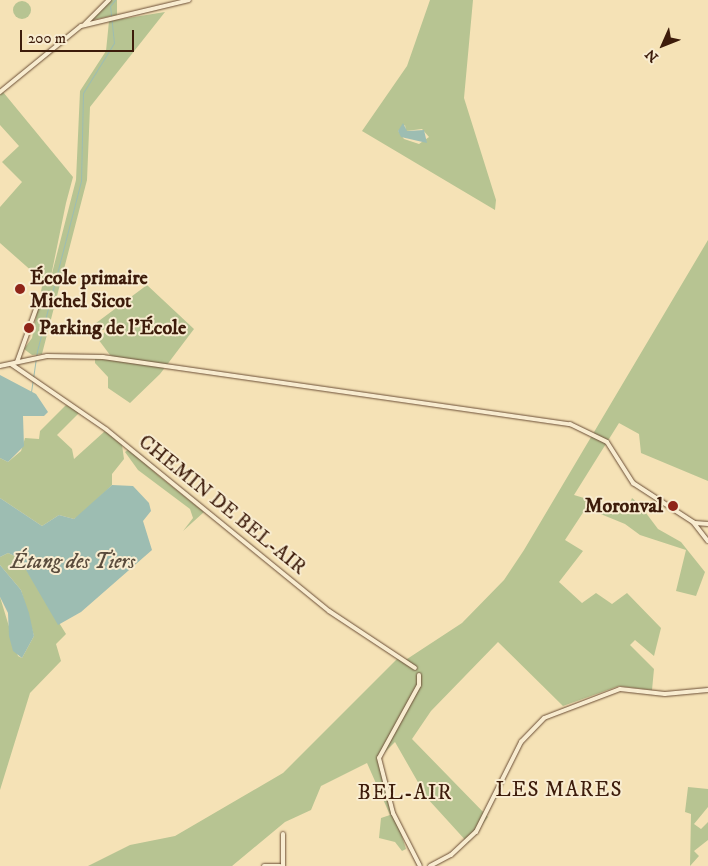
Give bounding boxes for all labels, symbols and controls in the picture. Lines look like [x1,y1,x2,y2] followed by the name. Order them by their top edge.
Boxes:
[22,20,136,52] scale bar
[638,20,688,70] north arrow
[28,29,66,48] text: 200 m
[642,45,663,66] text: N
[30,266,148,313] place label: École primaire Michel Sicot
[14,283,26,295] marker: École primaire Michel Sicot
[39,316,186,340] place label: Parking de l'École
[23,322,35,334] marker: Parking de l'École
[134,430,310,580] street label: CHEMIN DE BEL-AIR
[585,494,663,518] place label: Moronval
[667,500,679,512] marker: Moronval
[11,549,135,575] water label: Étang des Tiers
[494,777,624,803] district label: LES MARES
[357,780,453,806] district label: BEL-AIR

